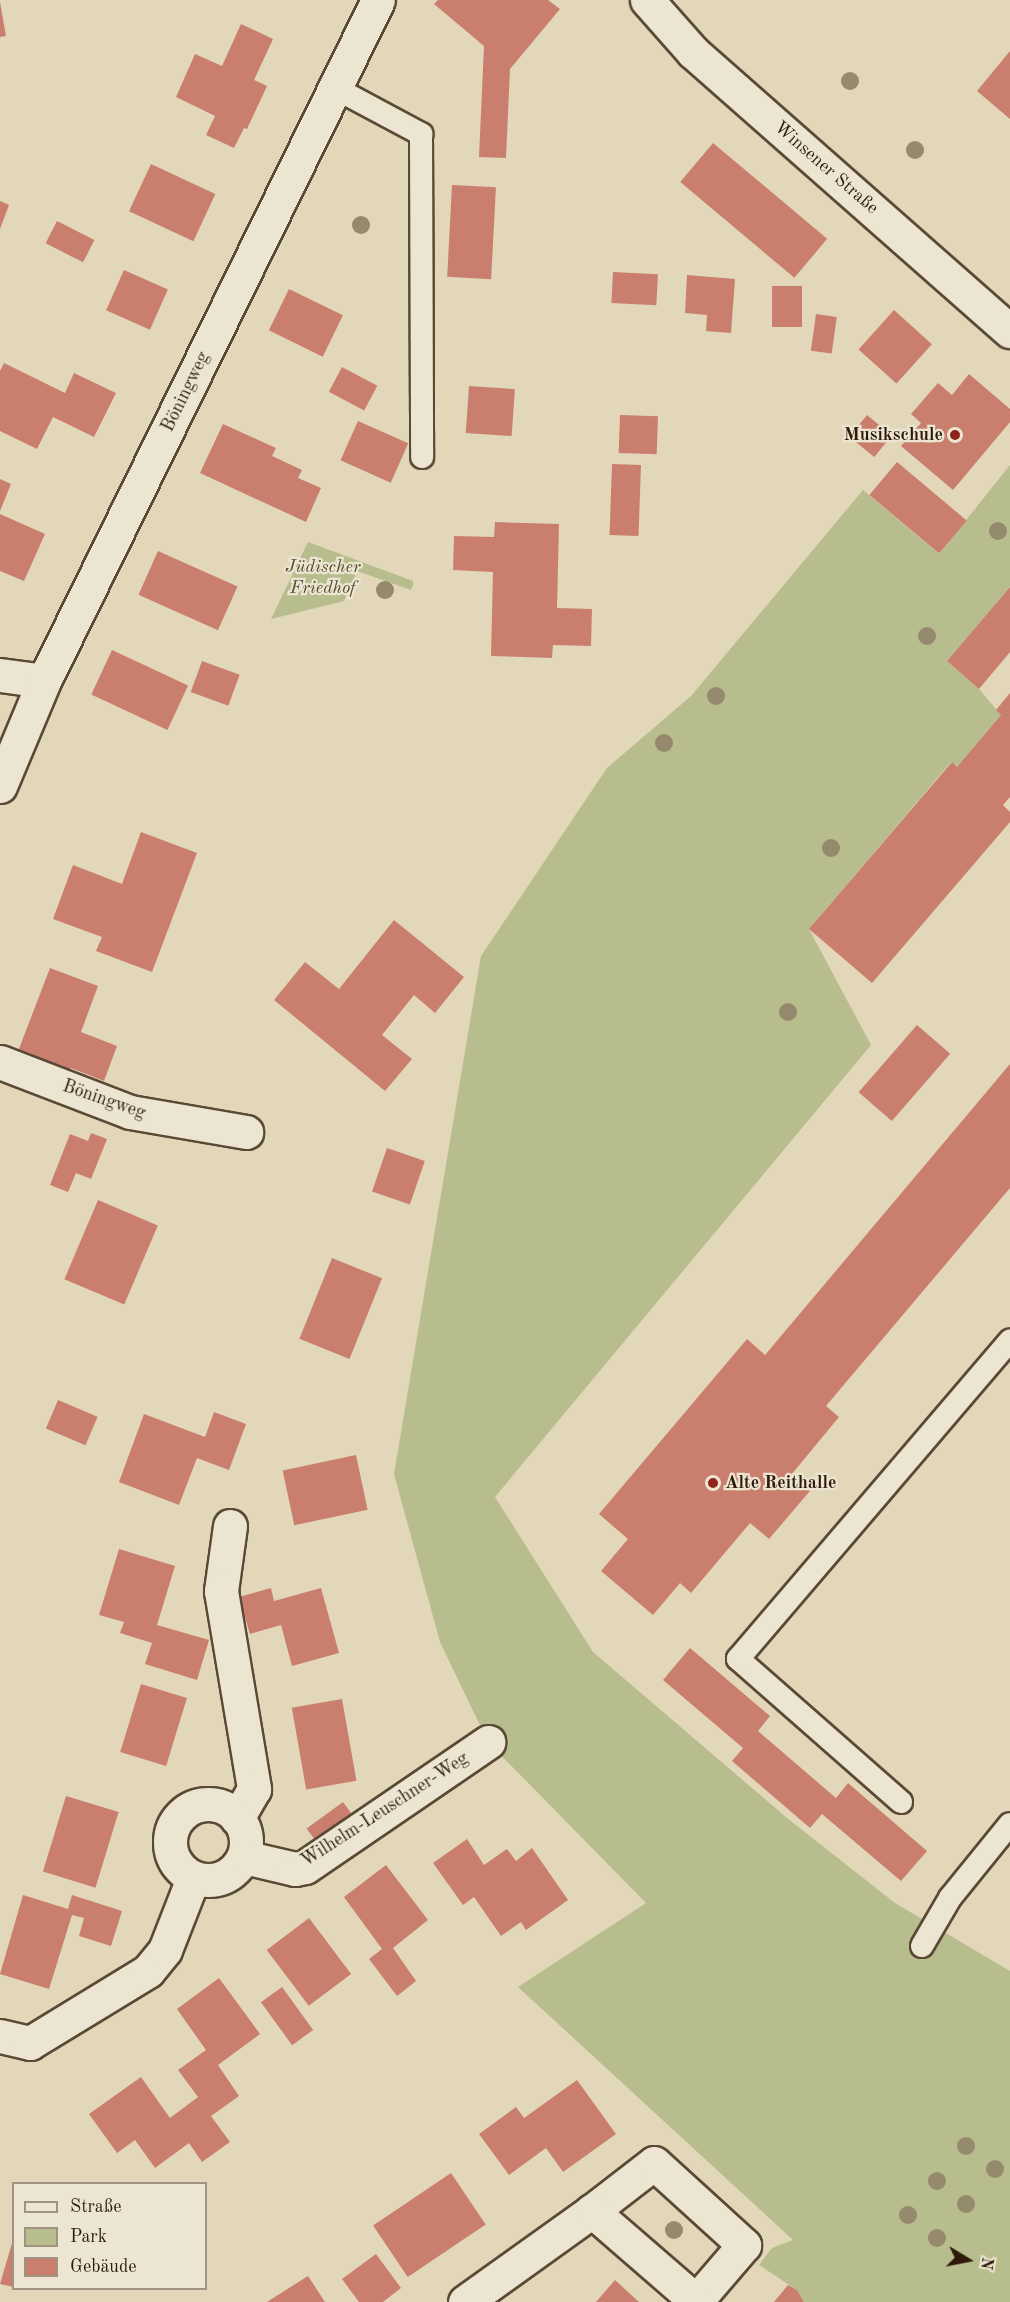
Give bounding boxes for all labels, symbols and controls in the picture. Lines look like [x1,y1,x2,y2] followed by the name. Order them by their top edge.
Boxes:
[769,117,883,219] street label: Winsener Straße
[157,348,215,436] street label: Böningweg
[844,424,943,446] place label: Musikschule
[948,428,962,442] marker: Musikschule
[285,557,361,600] park label: Jüdischer Friedhof
[60,1076,148,1124] street label: Böningweg
[725,1472,837,1494] place label: Alte Reithalle
[706,1476,720,1490] marker: Alte Reithalle
[297,1748,473,1872] street label: Wilhelm-Leuschner-Weg
[12,2182,207,2290] legend
[70,2198,121,2216] text: Straße
[70,2228,107,2246] text: Park
[938,2230,998,2290] north arrow
[977,2256,995,2271] text: N
[70,2258,137,2276] text: Gebäude

